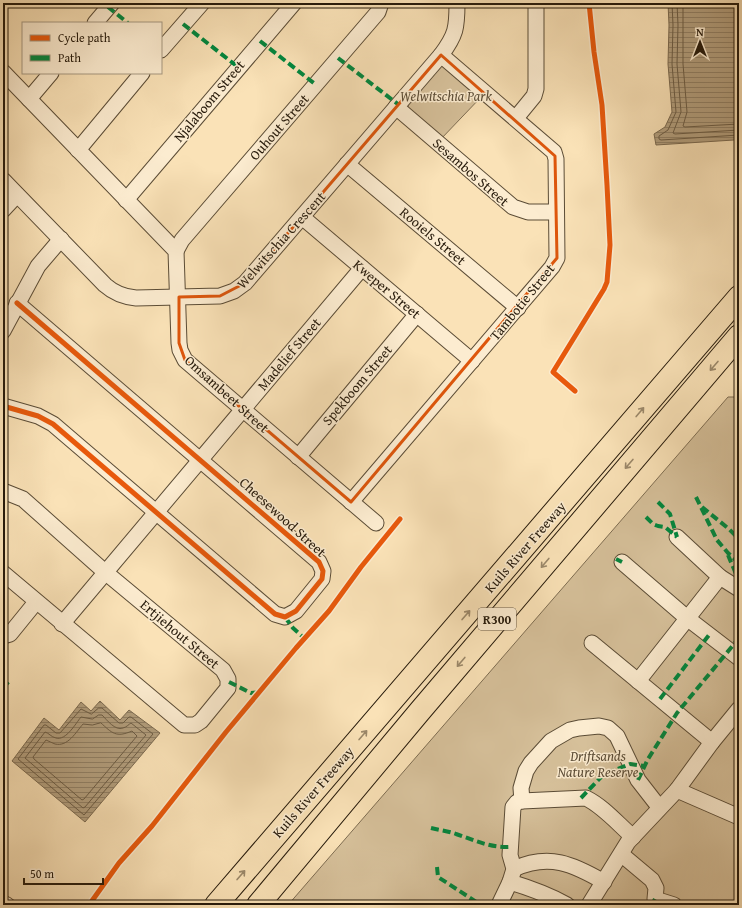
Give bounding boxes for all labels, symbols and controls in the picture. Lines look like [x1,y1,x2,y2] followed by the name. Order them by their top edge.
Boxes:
[22,22,162,74] legend
[680,22,720,62] north arrow
[696,24,704,40] text: N
[58,29,111,46] text: Cycle path
[58,49,81,66] text: Path
[169,56,249,146] street label: Njalaboom Street
[400,86,493,106] park label: Welwitschia Park
[245,89,314,165] street label: Ouhout Street
[428,133,514,211] street label: Sesambos Street
[232,187,330,293] street label: Welwitschia Crescent
[396,202,470,270] street label: Rooiels Street
[349,255,425,323] street label: Kweper Street
[485,259,559,345] street label: Tambotie Street
[253,313,325,395] street label: Madelief Street
[317,340,397,430] street label: Spekboom Street
[180,351,274,437] street label: Omsambeet Street
[709,360,718,371] one-way arrow
[636,407,645,418] one-way arrow
[625,459,634,469] one-way arrow
[235,473,331,562] street label: Cheesewood Street
[480,497,570,597] street label: Kuils River Freeway
[540,558,549,569] one-way arrow
[136,595,224,673] street label: Ertjiehout Street
[478,608,516,630] road number: R300
[462,610,471,620] one-way arrow
[456,657,465,668] one-way arrow
[358,730,367,740] one-way arrow
[268,742,358,842] street label: Kuils River Freeway
[558,746,639,782] park label: Driftsands Nature Reserve
[24,860,103,886] scale bar
[30,865,54,882] text: 50 m
[237,870,246,881] one-way arrow

